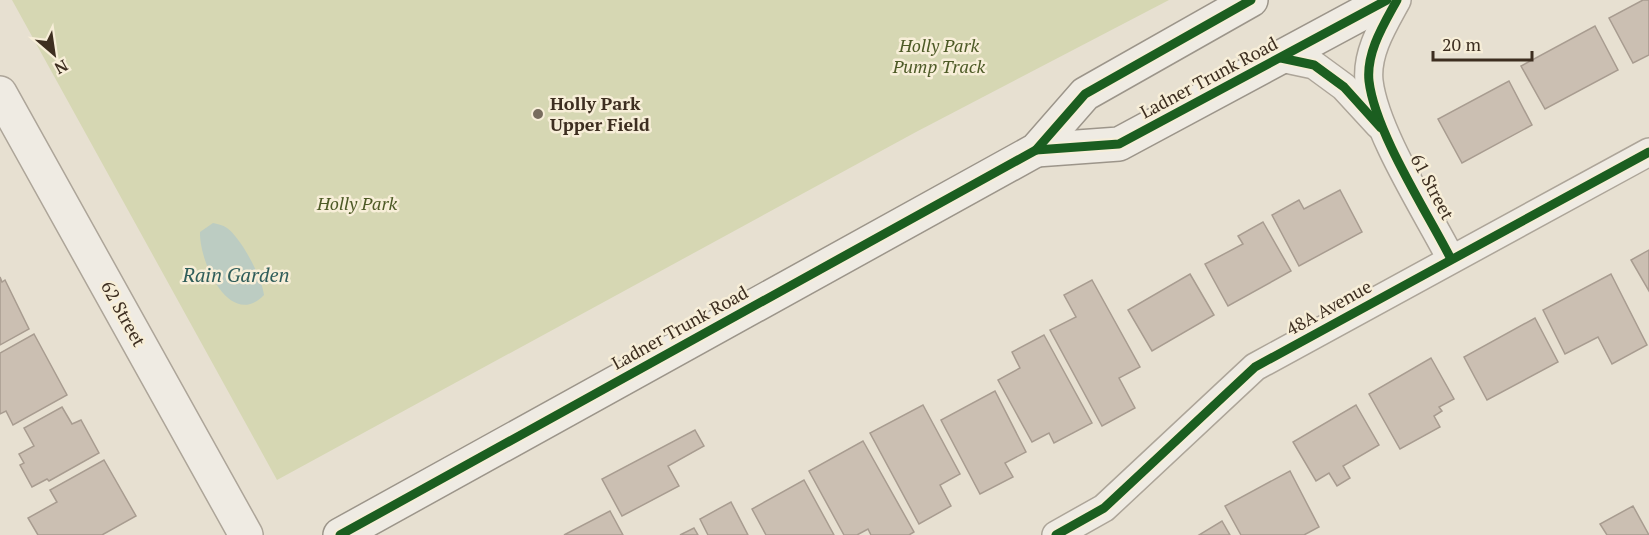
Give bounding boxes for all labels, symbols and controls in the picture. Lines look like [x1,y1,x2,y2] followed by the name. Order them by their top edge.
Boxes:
[24,24,84,84] north arrow
[1433,24,1532,62] scale bar
[1136,31,1281,123] street label: Ladner Trunk Road
[1442,32,1482,56] text: 20 m
[892,33,986,78] park label: Holly Park Pump Track
[51,55,72,80] text: N
[550,91,650,136] place label: Holly Park Upper Field
[531,107,545,121] marker: Holly Park Upper Field
[1405,149,1460,224] street label: 61 Street
[316,191,397,215] park label: Holly Park
[181,261,290,288] water label: Rain Garden
[1282,274,1375,340] street label: 48A Avenue
[96,276,152,351] street label: 62 Street
[607,280,752,375] street label: Ladner Trunk Road

